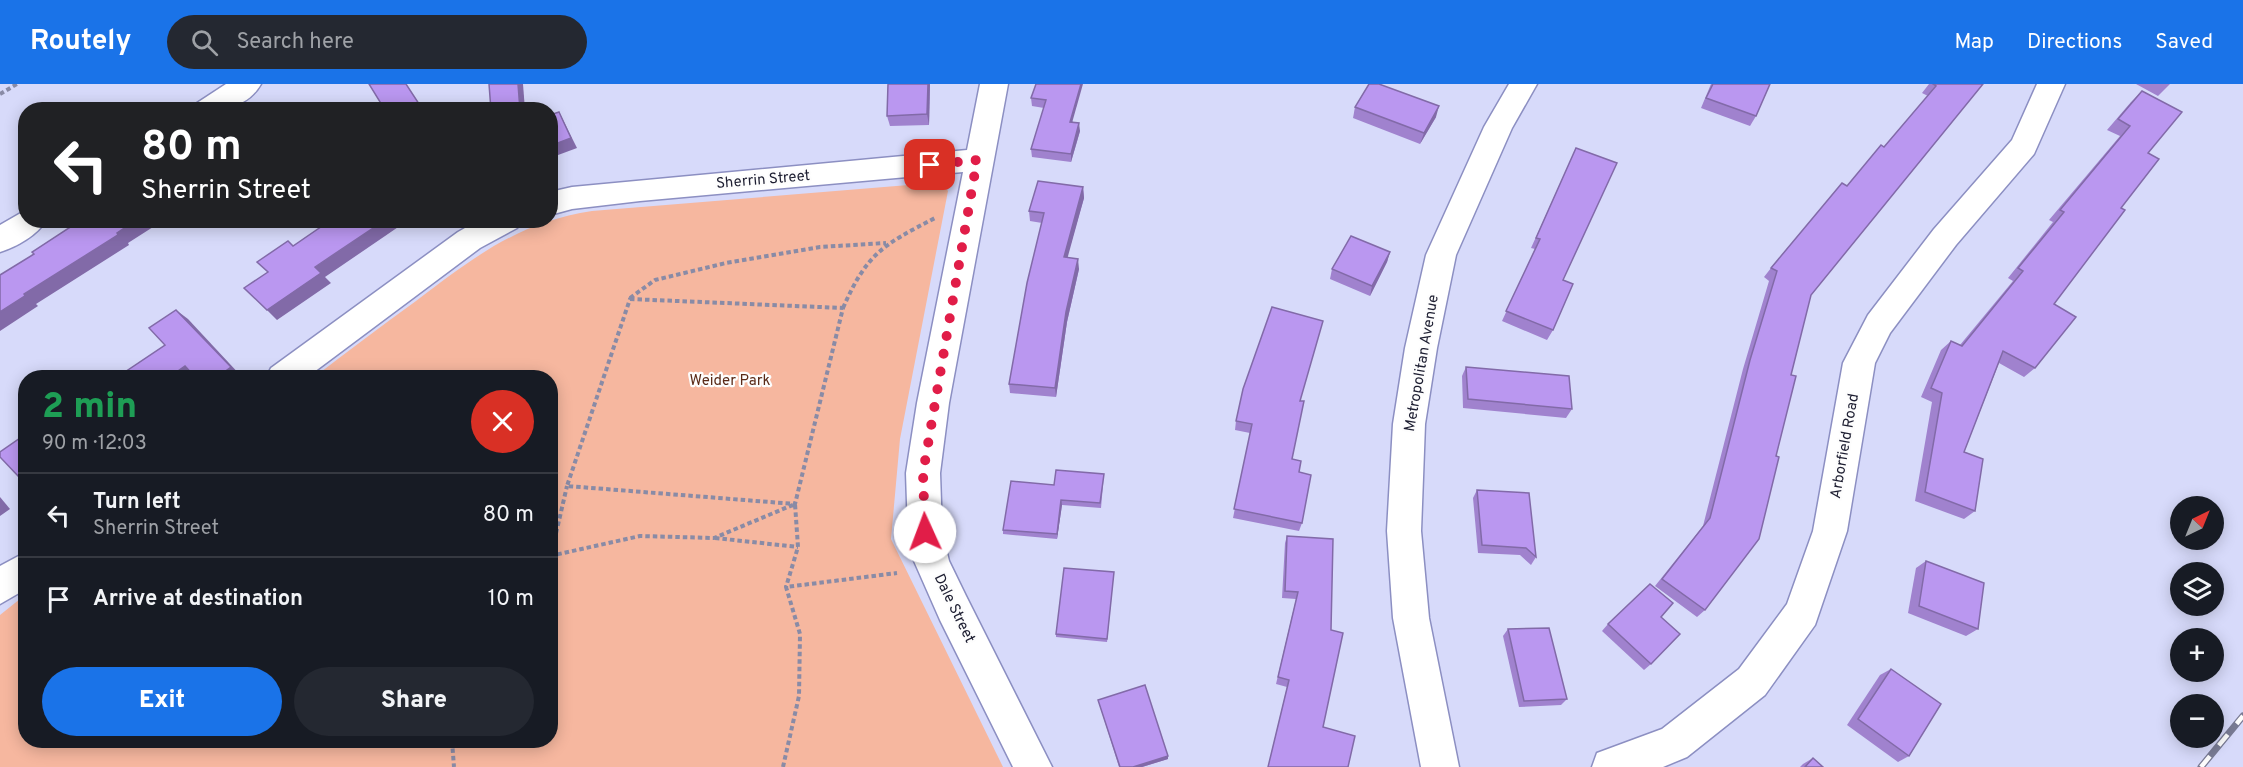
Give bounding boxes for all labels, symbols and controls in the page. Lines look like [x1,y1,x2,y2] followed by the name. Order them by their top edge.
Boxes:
[167,15,587,69] search box
[30,24,131,60] text: Routely
[188,26,221,59] icon: search
[236,29,354,56] text: Search here
[1954,29,1994,56] text: Map
[2027,29,2122,56] text: Directions
[2155,29,2213,56] text: Saved
[141,122,242,175] text: 80 m
[42,126,120,204] icon: left
[904,139,955,190] pin
[913,148,946,181] icon: arrive
[715,167,811,194] street label: Sherrin Street
[141,174,311,208] text: Sherrin Street
[1401,293,1444,433] street label: Metropolitan Avenue
[689,372,771,391] park label: Weider Park
[42,385,137,431] text: 2 min
[471,390,534,453] button: close
[1827,392,1864,500] street label: Arborfield Road
[42,431,147,457] text: 90 m · 12:03
[93,489,181,516] text: Turn left
[2170,496,2224,550] north arrow
[2170,496,2224,748] map controls
[42,499,75,532] icon: left
[893,500,957,564] position arrow
[483,502,534,529] text: 80 m
[93,516,219,542] text: Sherrin Street
[2170,562,2224,616] button: layers
[929,571,979,646] street label: Dale Street
[42,583,75,616] icon: arrive
[93,586,303,613] text: Arrive at destination
[488,586,534,613] text: 10 m
[2170,628,2224,682] button: +
[42,667,282,736] button: Exit
[294,667,534,736] button: Share
[2170,694,2224,748] button: −

